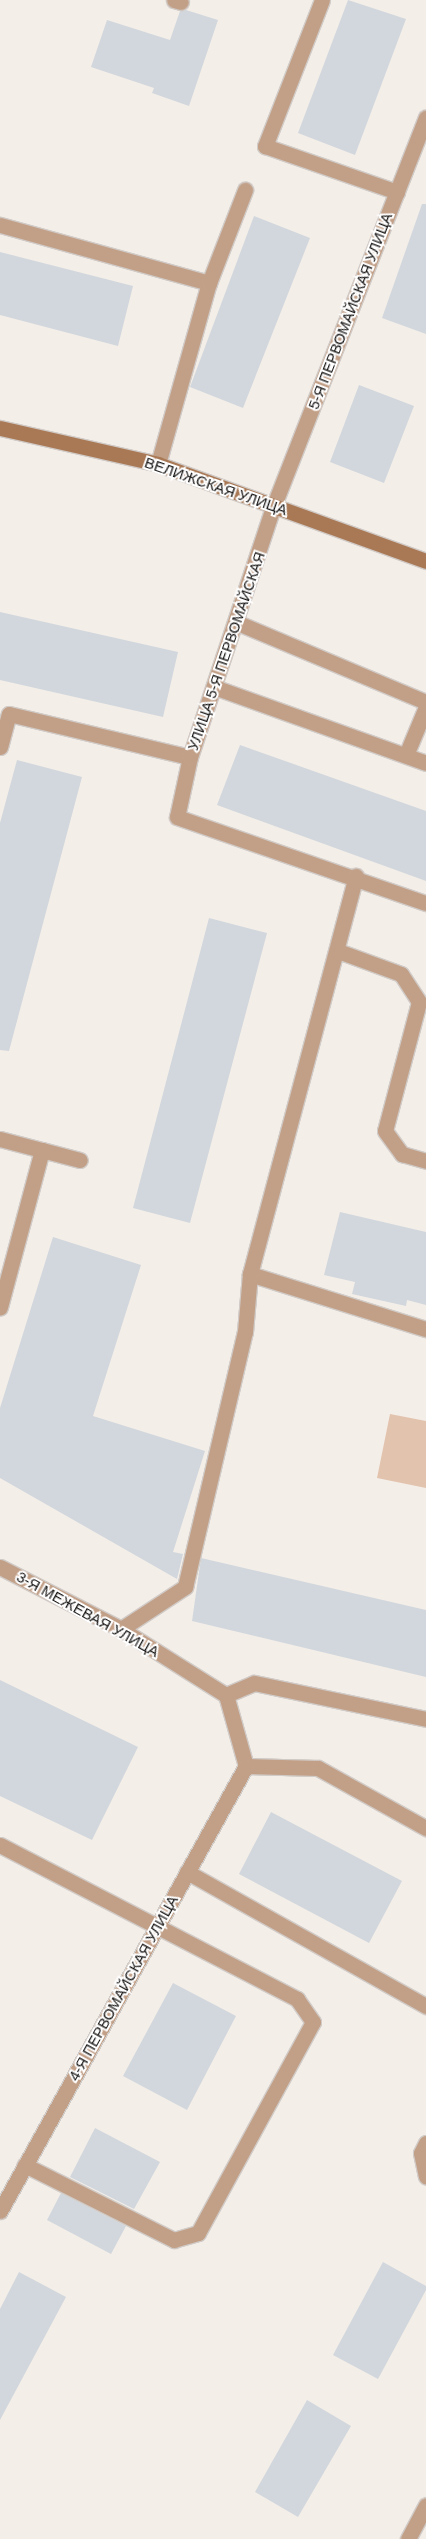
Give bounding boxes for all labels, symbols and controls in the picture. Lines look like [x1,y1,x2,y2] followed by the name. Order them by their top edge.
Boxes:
[304,210,396,412] street label: 5-Я ПЕРВОМАЙСКАЯ УЛИЦА
[142,453,290,519] street label: ВЕЛИЖСКАЯ УЛИЦА
[183,549,269,753] street label: УЛИЦА 5-Я ПЕРВОМАЙСКАЯ
[14,1567,162,1661] street label: 3-Я МЕЖЕВАЯ УЛИЦА
[64,1892,182,2084] street label: 4-Я ПЕРВОМАЙСКАЯ УЛИЦА

